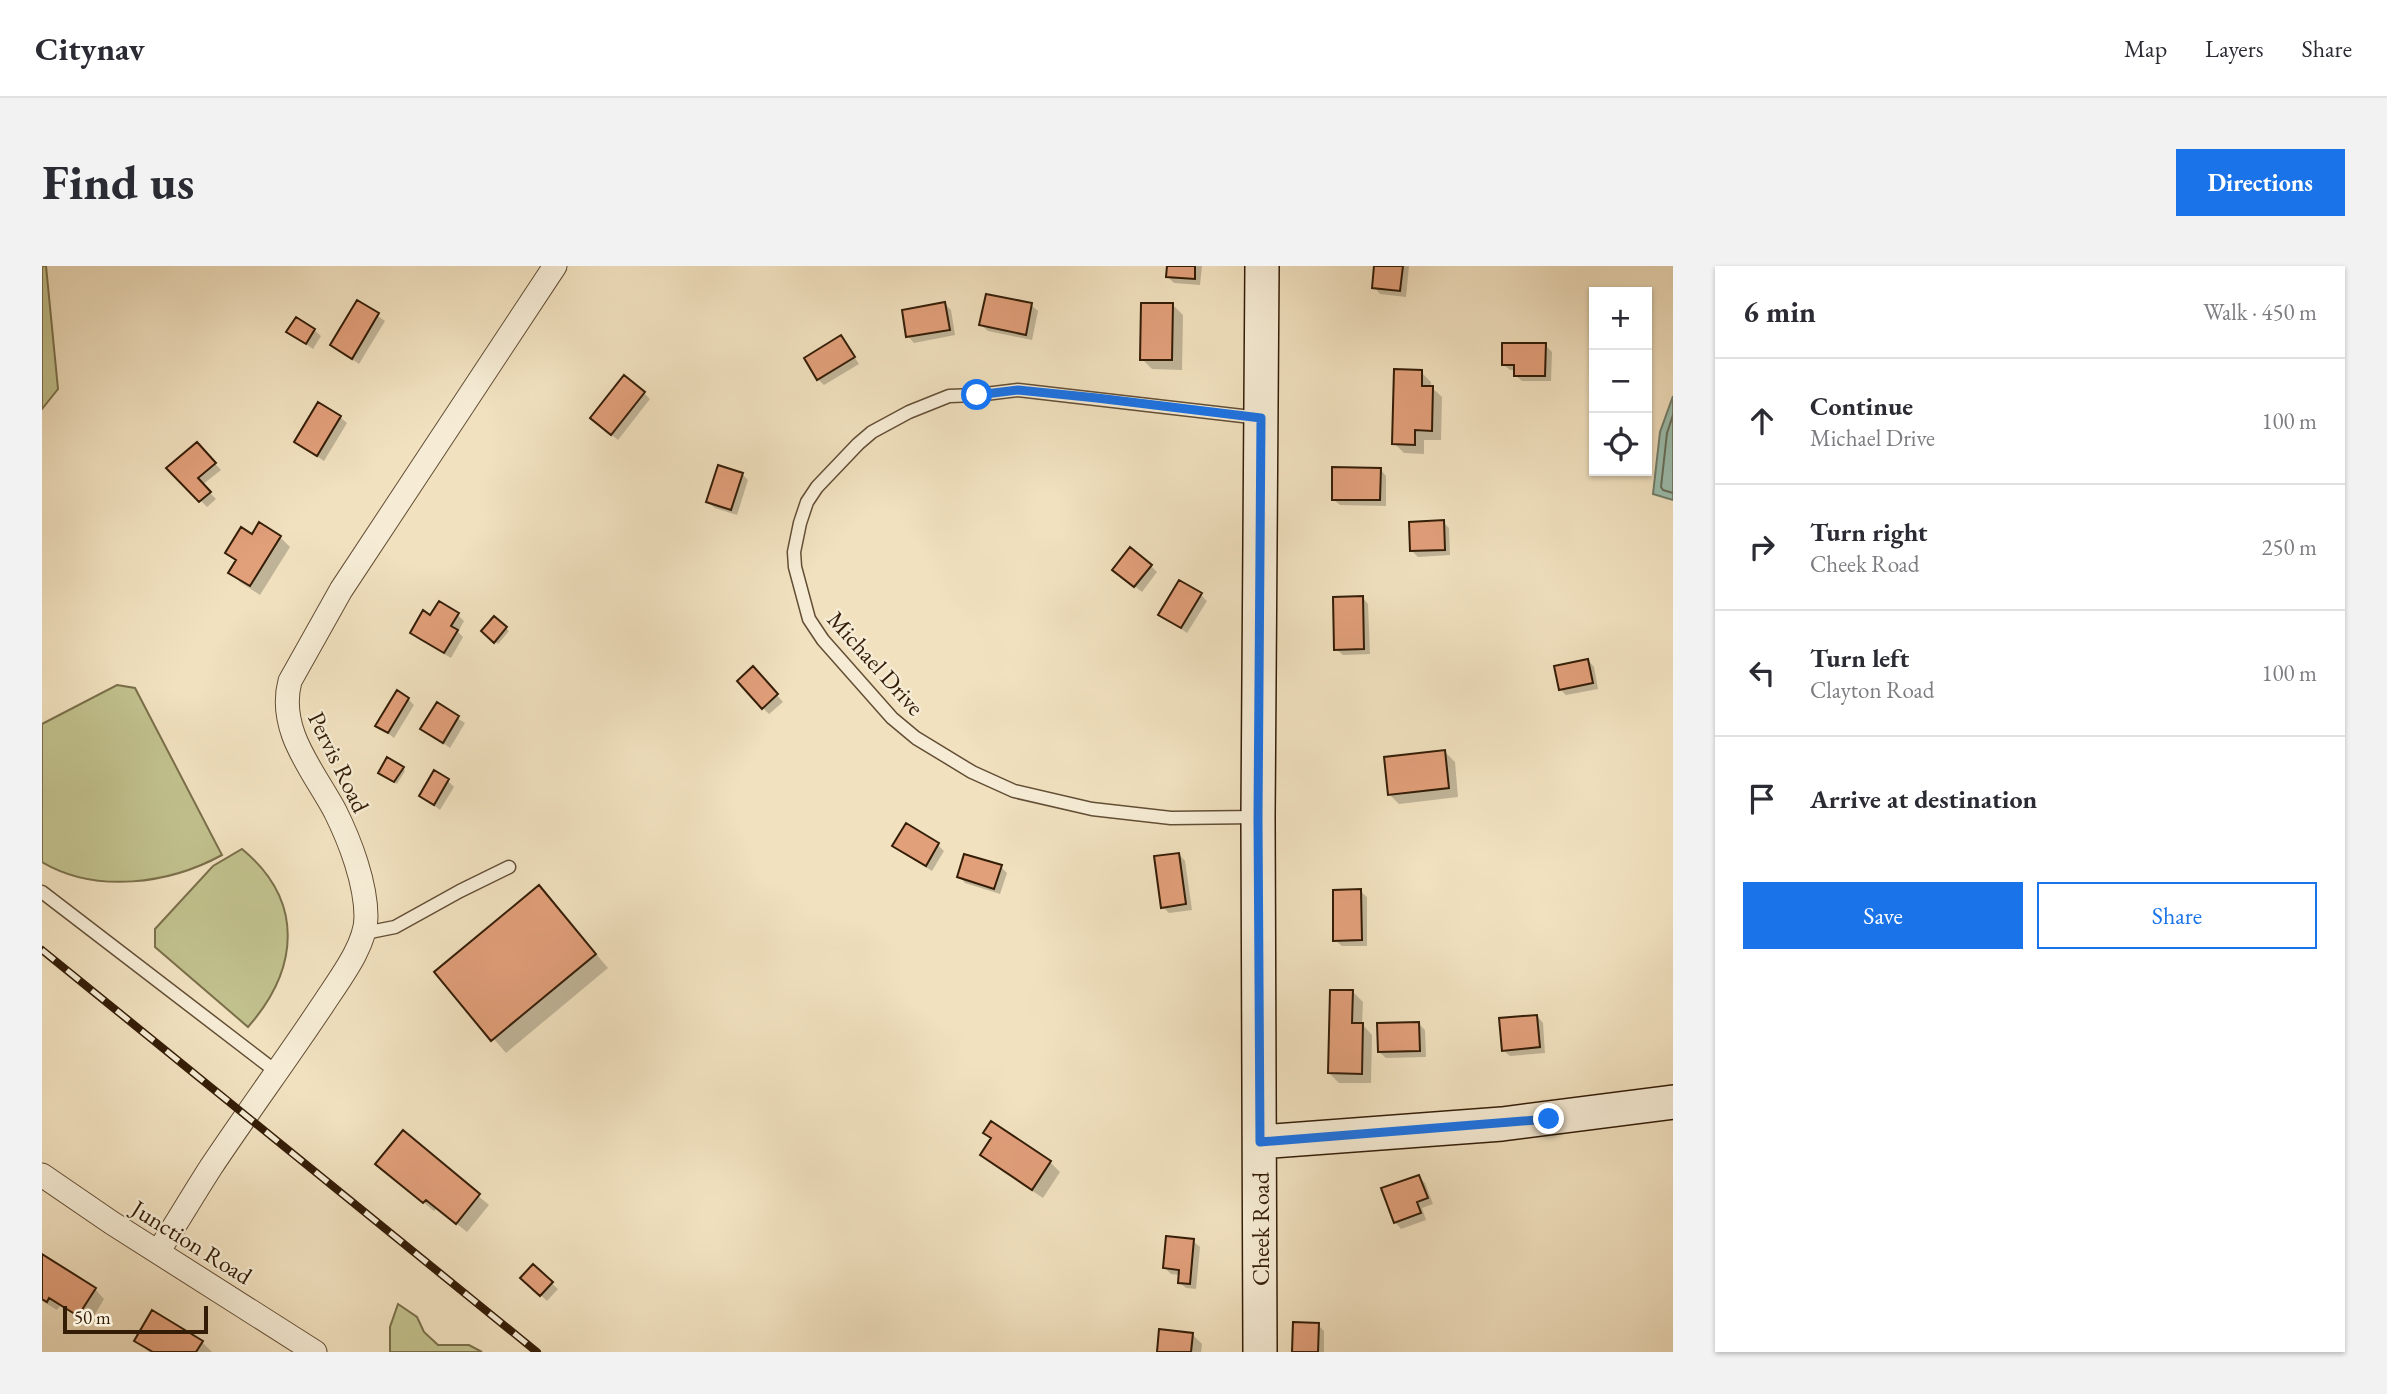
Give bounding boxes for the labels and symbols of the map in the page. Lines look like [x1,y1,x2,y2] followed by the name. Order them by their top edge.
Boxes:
[961,379,992,410] route start
[821,604,931,722] street label: Michael Drive
[301,706,377,818] street label: Pervis Road
[1533,1103,1564,1134] route end
[1245,1171,1276,1286] street label: Cheek Road
[124,1192,259,1292] street label: Junction Road
[63,1303,208,1335] scale bar

